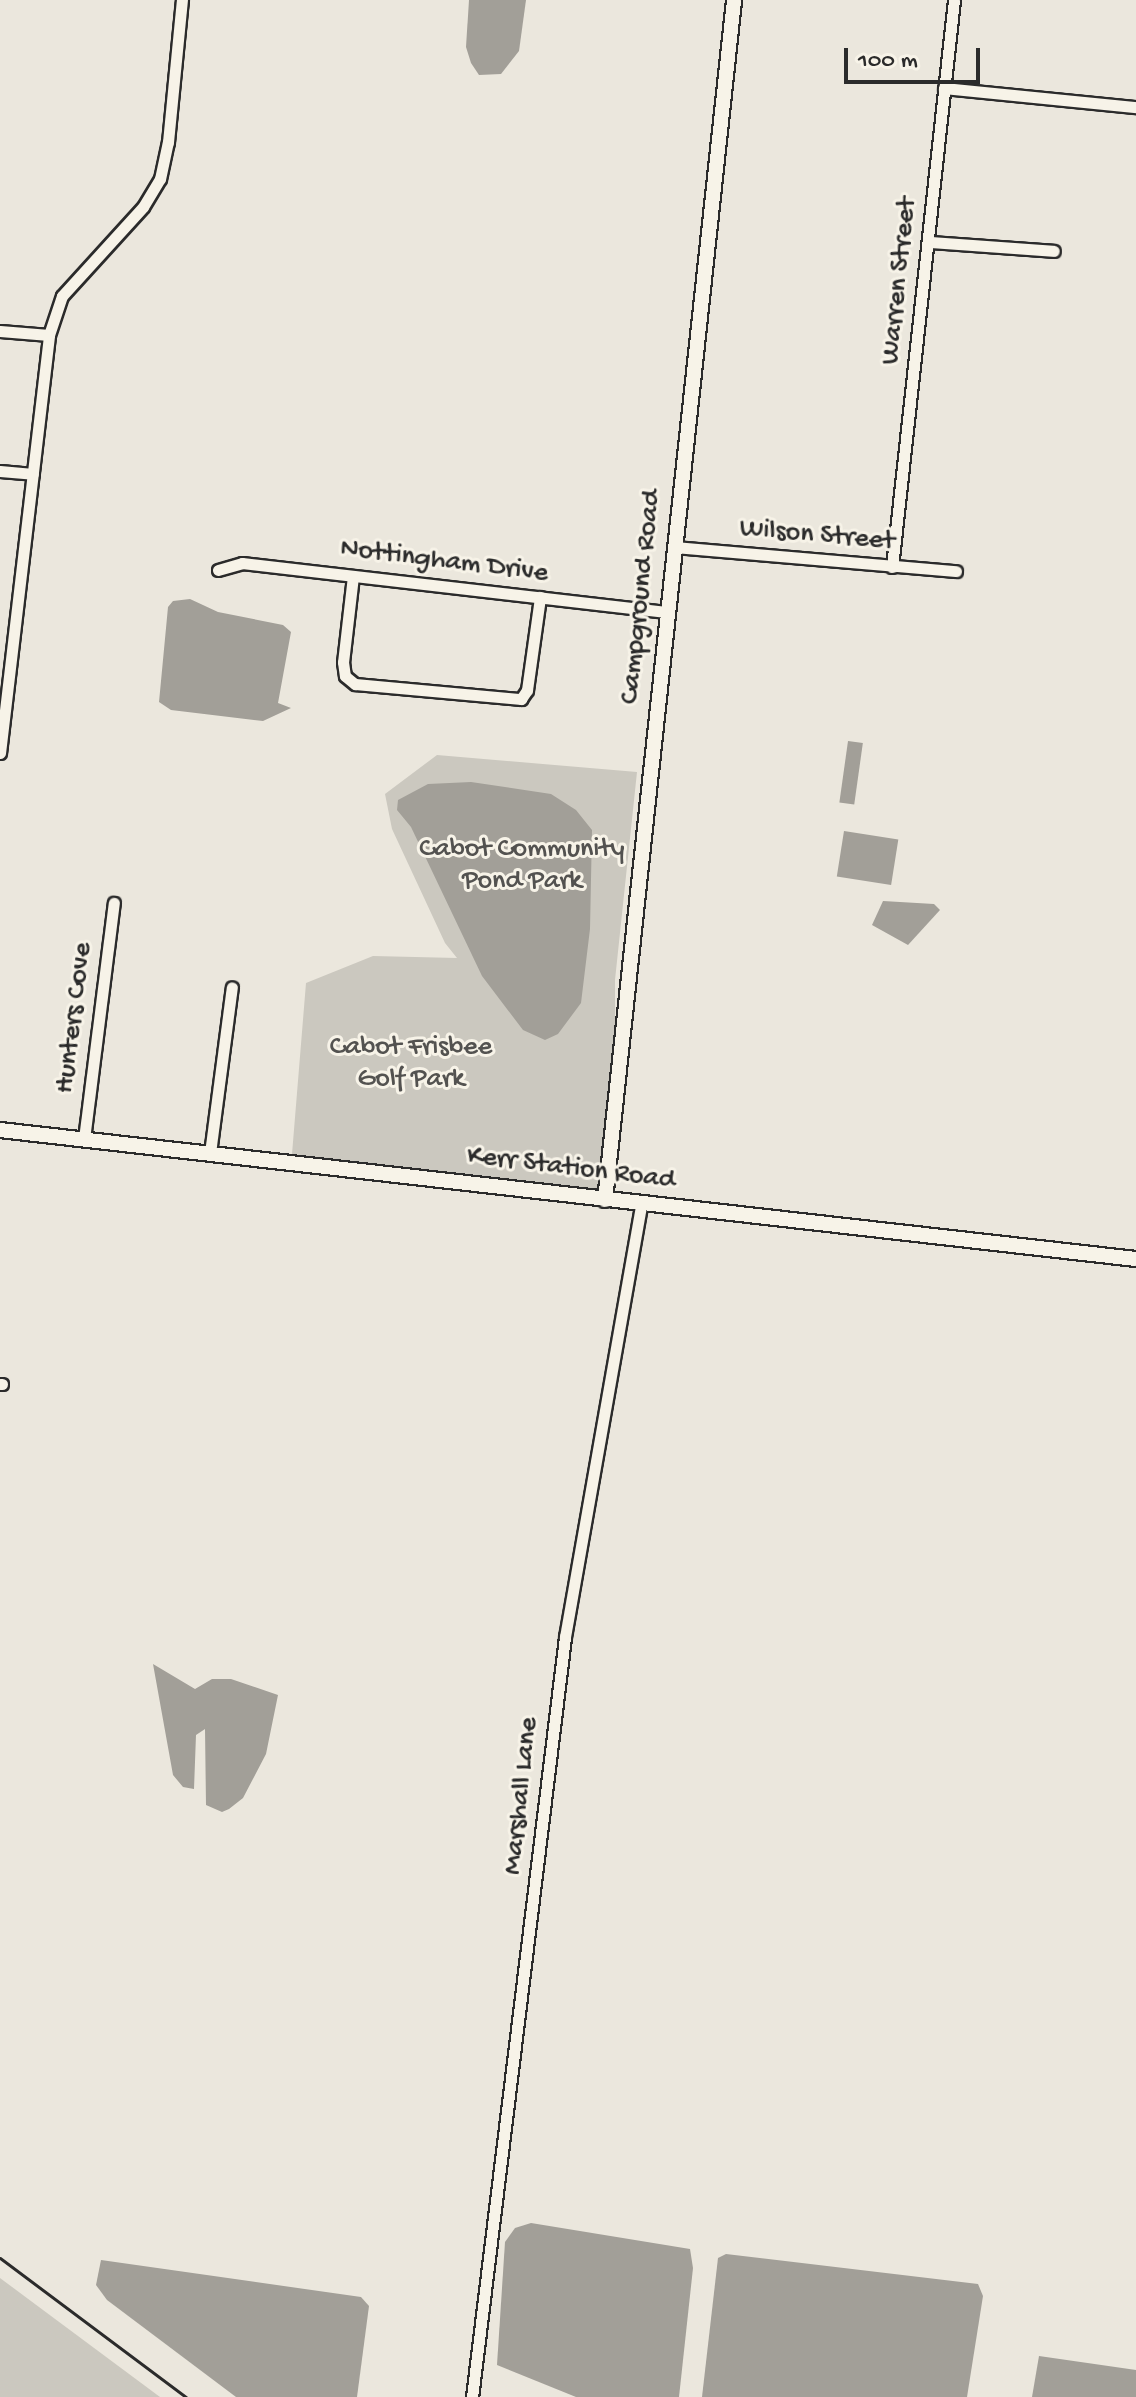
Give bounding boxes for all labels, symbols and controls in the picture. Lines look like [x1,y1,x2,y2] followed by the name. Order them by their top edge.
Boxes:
[848,32,984,82] scale bar
[858,47,918,76] text: 100 m
[875,196,925,366] street label: Warren Street
[614,488,670,706] street label: Campground Road
[738,512,896,560] street label: Wilson Street
[338,533,550,591] street label: Nottingham Drive
[419,833,625,899] park label: Cabot Community Pond Park
[49,941,101,1095] street label: Hunters Cove
[330,1031,492,1097] park label: Cabot Frisbee Golf Park
[465,1140,677,1198] street label: Kerr Station Road
[497,1716,547,1876] street label: Marshall Lane

